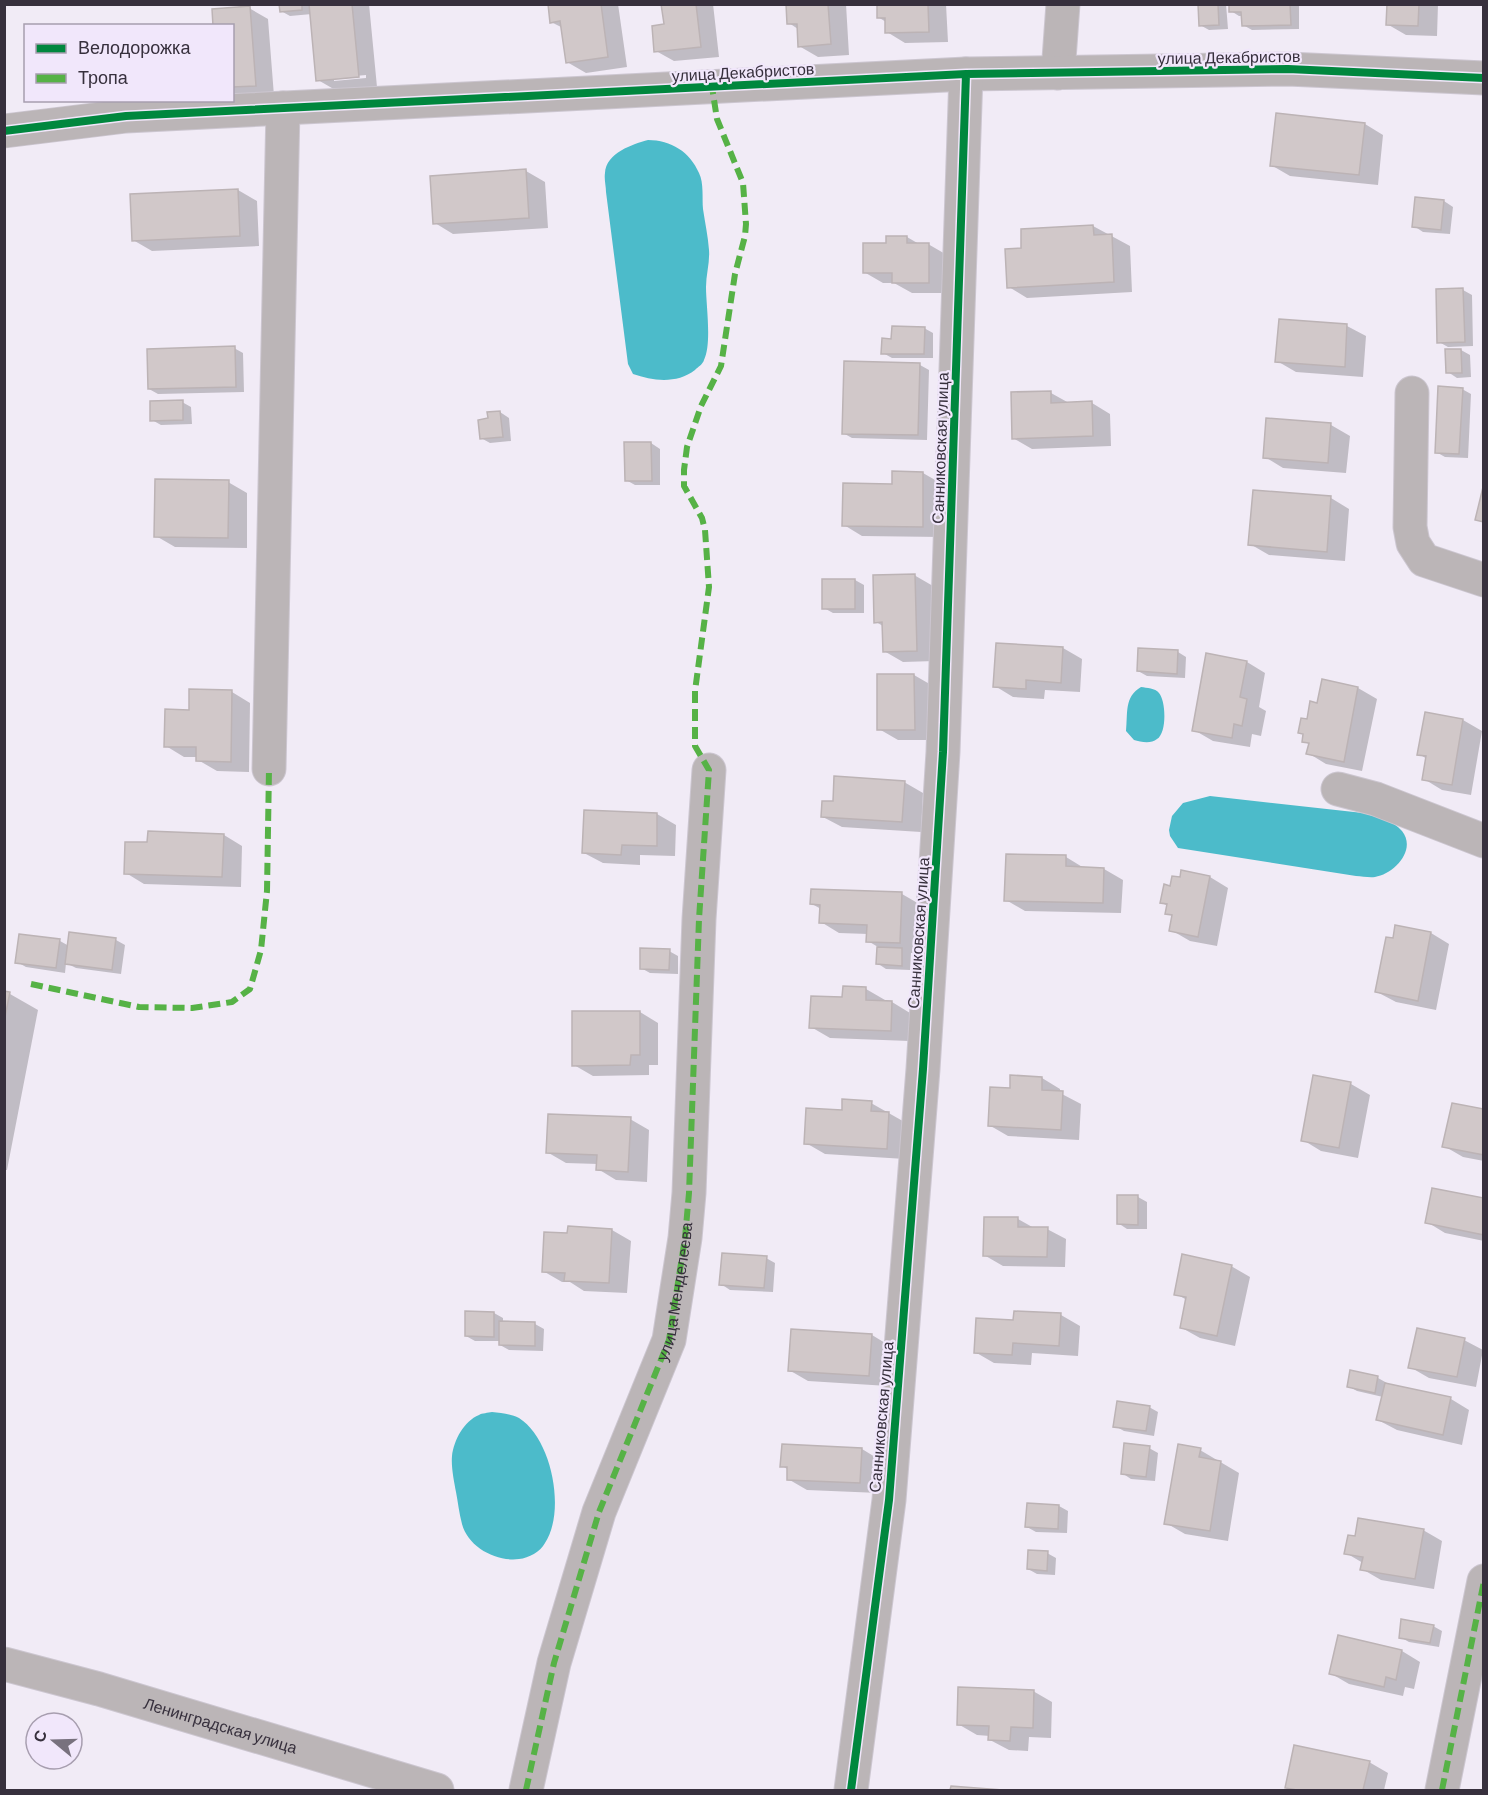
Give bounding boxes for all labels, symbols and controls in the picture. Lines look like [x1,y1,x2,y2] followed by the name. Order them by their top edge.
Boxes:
[24,24,234,102] legend
[78,36,191,58] text: Велодорожка
[1157,46,1301,67] street label: улица Декабристов
[671,58,815,85] street label: улица Декабристов
[78,66,129,88] text: Тропа
[927,372,952,524] street label: Санниковская улица
[903,857,932,1009] street label: Санниковская улица
[652,1221,695,1363] street label: улица Менделеева
[864,1340,897,1493] street label: Санниковская улица
[142,1693,300,1757] street label: Ленинградская улица
[24,1711,84,1771] north arrow
[28,1727,50,1745] text: С

